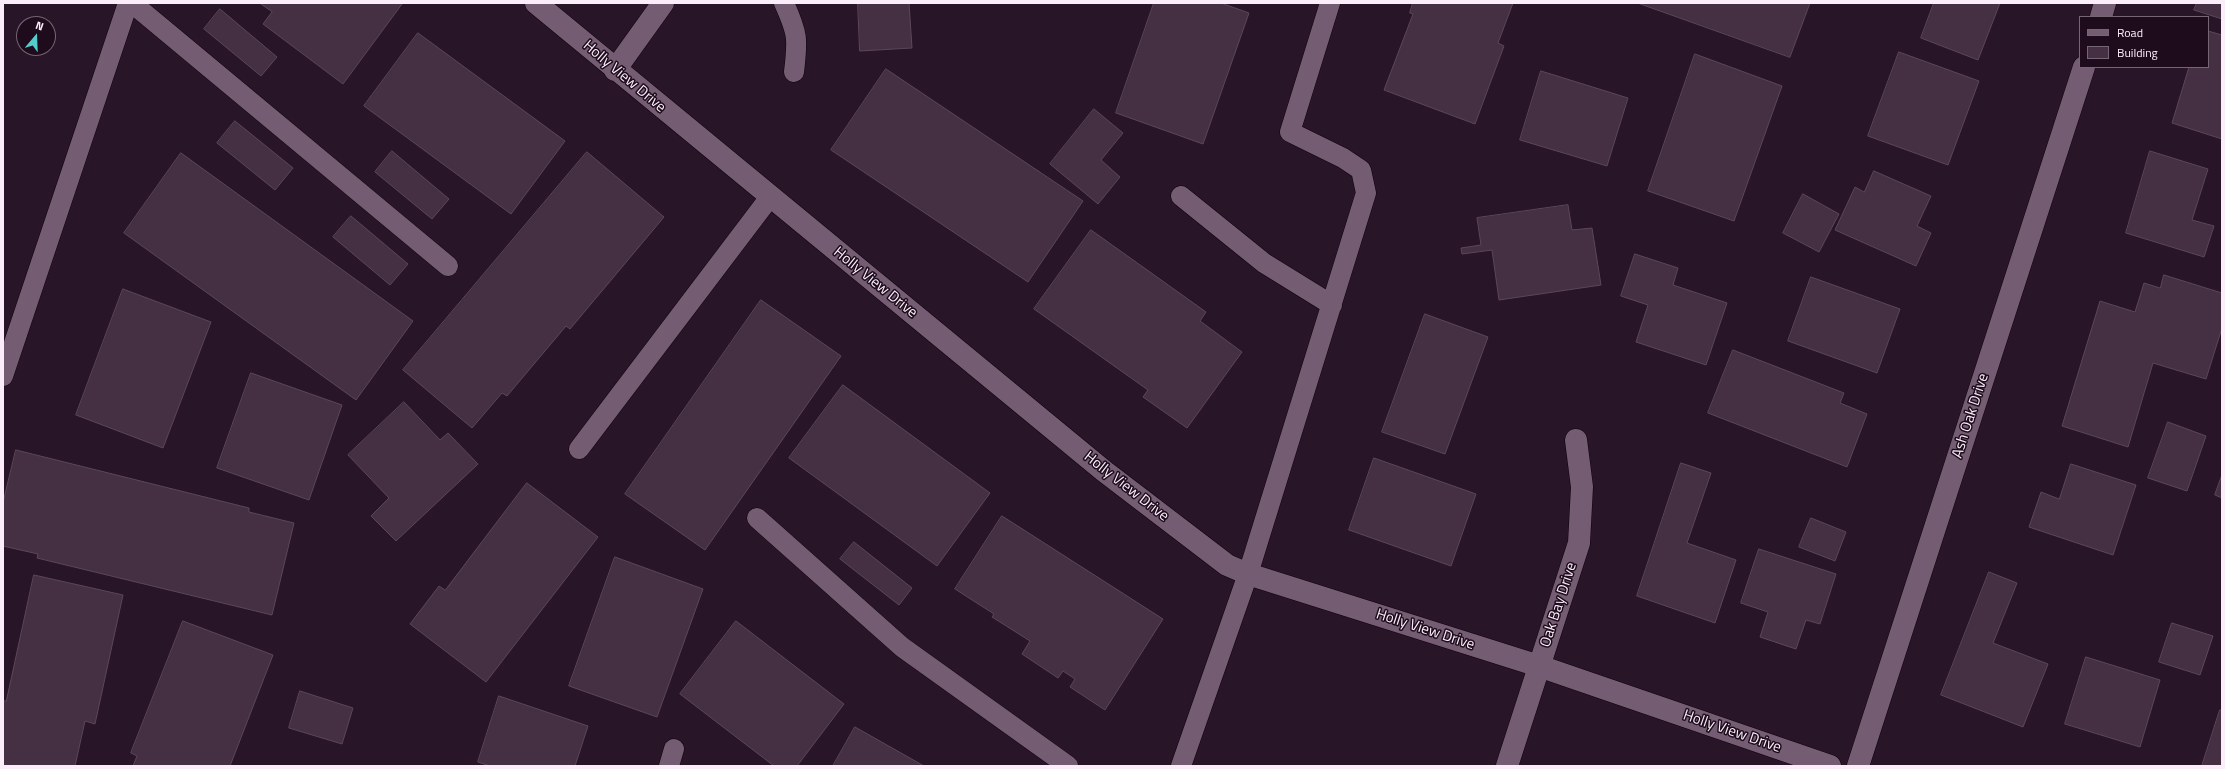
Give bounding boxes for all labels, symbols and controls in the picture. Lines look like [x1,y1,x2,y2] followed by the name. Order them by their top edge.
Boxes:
[16,16,56,56] north arrow
[2079,16,2209,68] legend
[33,17,46,34] text: N
[2117,23,2143,42] text: Road
[579,37,669,117] street label: Holly View Drive
[2117,43,2158,62] text: Building
[830,244,920,322] street label: Holly View Drive
[1949,371,1993,461] street label: Ash Oak Drive
[1080,448,1172,526] street label: Holly View Drive
[1537,560,1581,650] street label: Oak Bay Drive
[1373,606,1477,654] street label: Holly View Drive
[1681,707,1783,757] street label: Holly View Drive

